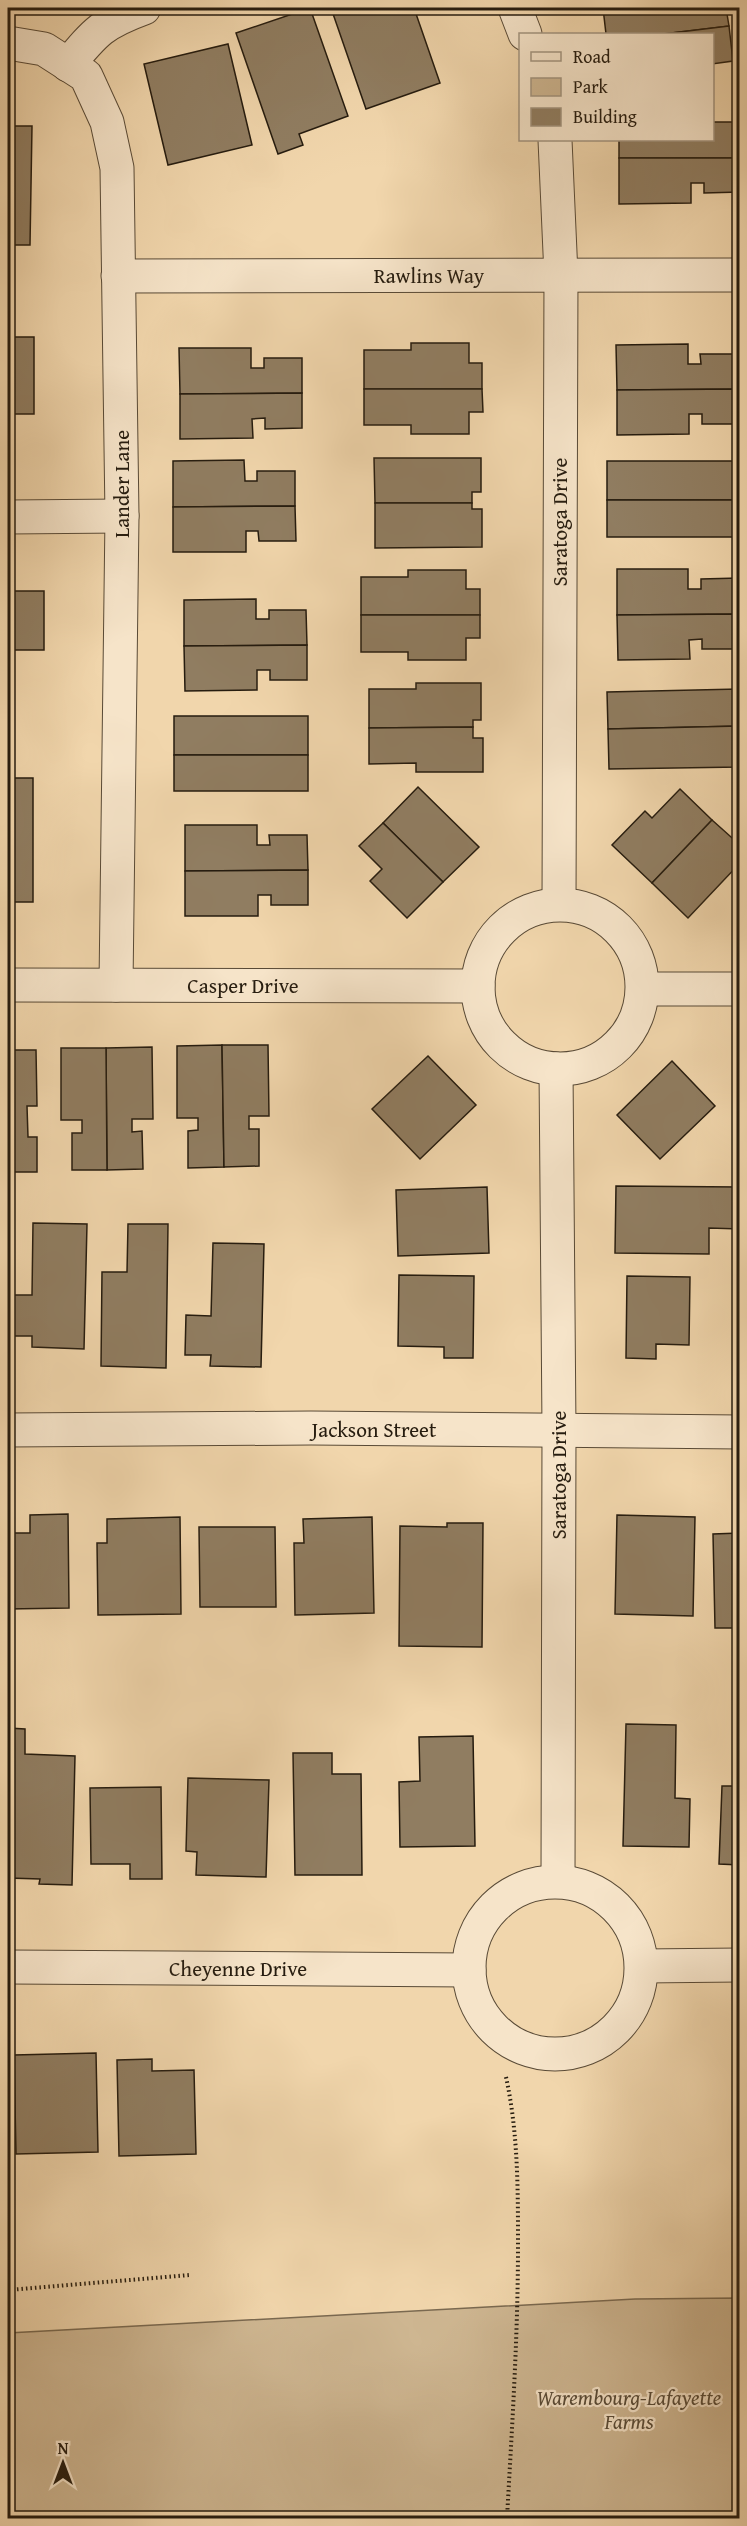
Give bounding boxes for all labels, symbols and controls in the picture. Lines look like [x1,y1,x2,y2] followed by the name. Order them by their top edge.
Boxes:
[519,33,714,141] legend
[573,43,611,70] text: Road
[573,73,609,100] text: Park
[573,103,637,130] text: Building
[374,260,485,291] street label: Rawlins Way
[106,430,137,538] street label: Lander Lane
[544,457,575,586] street label: Saratoga Drive
[187,970,299,1001] street label: Casper Drive
[543,1410,574,1539] street label: Saratoga Drive
[309,1414,437,1445] street label: Jackson Street
[169,1953,307,1984] street label: Cheyenne Drive
[537,2382,721,2437] park label: Warembourg-Lafayette Farms
[33,2433,93,2493] north arrow
[58,2436,69,2460] text: N

